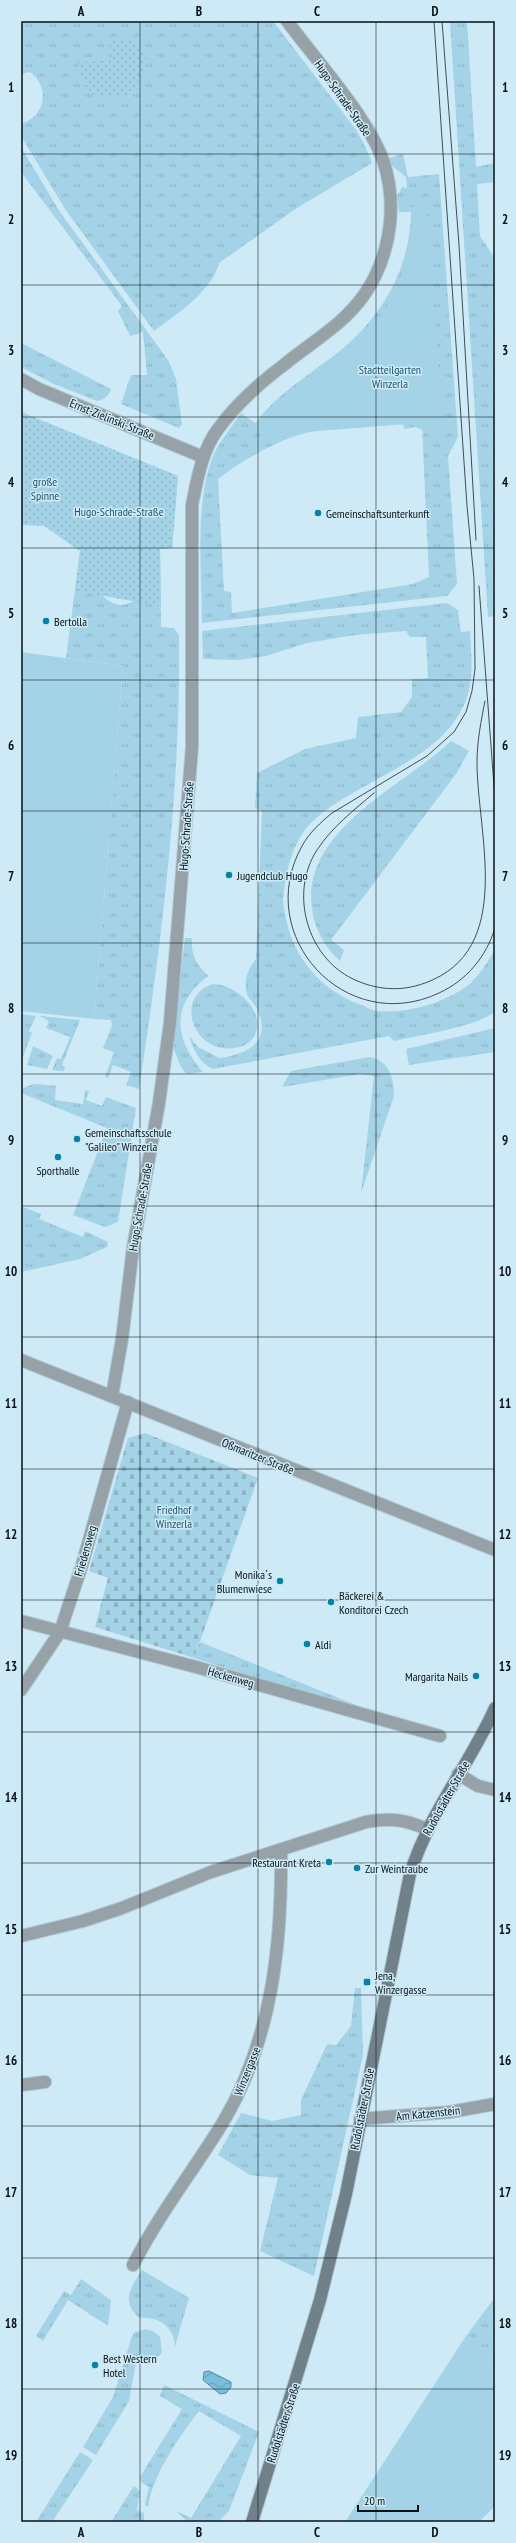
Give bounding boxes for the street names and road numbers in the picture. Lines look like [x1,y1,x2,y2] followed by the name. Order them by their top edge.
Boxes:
[311,57,375,139] street label: Hugo-Schrade-Straße
[68,395,157,443] street label: Ernst-Zielinski-Straße
[175,781,197,871] street label: Hugo-Schrade-Straße
[125,1162,155,1252] street label: Hugo-Schrade-Straße
[220,1435,296,1477] street label: Oßmaritzer Straße
[71,1524,99,1578] street label: Friedensweg
[206,1663,256,1691] street label: Heckenweg
[419,1758,473,1838] street label: Rudolstädter Straße
[230,2044,264,2098] street label: Winzergasse
[347,2067,377,2151] street label: Rudolstädter Straße
[395,2102,461,2124] street label: Am Katzenstein
[263,2381,303,2465] street label: Rudolstädter Straße

